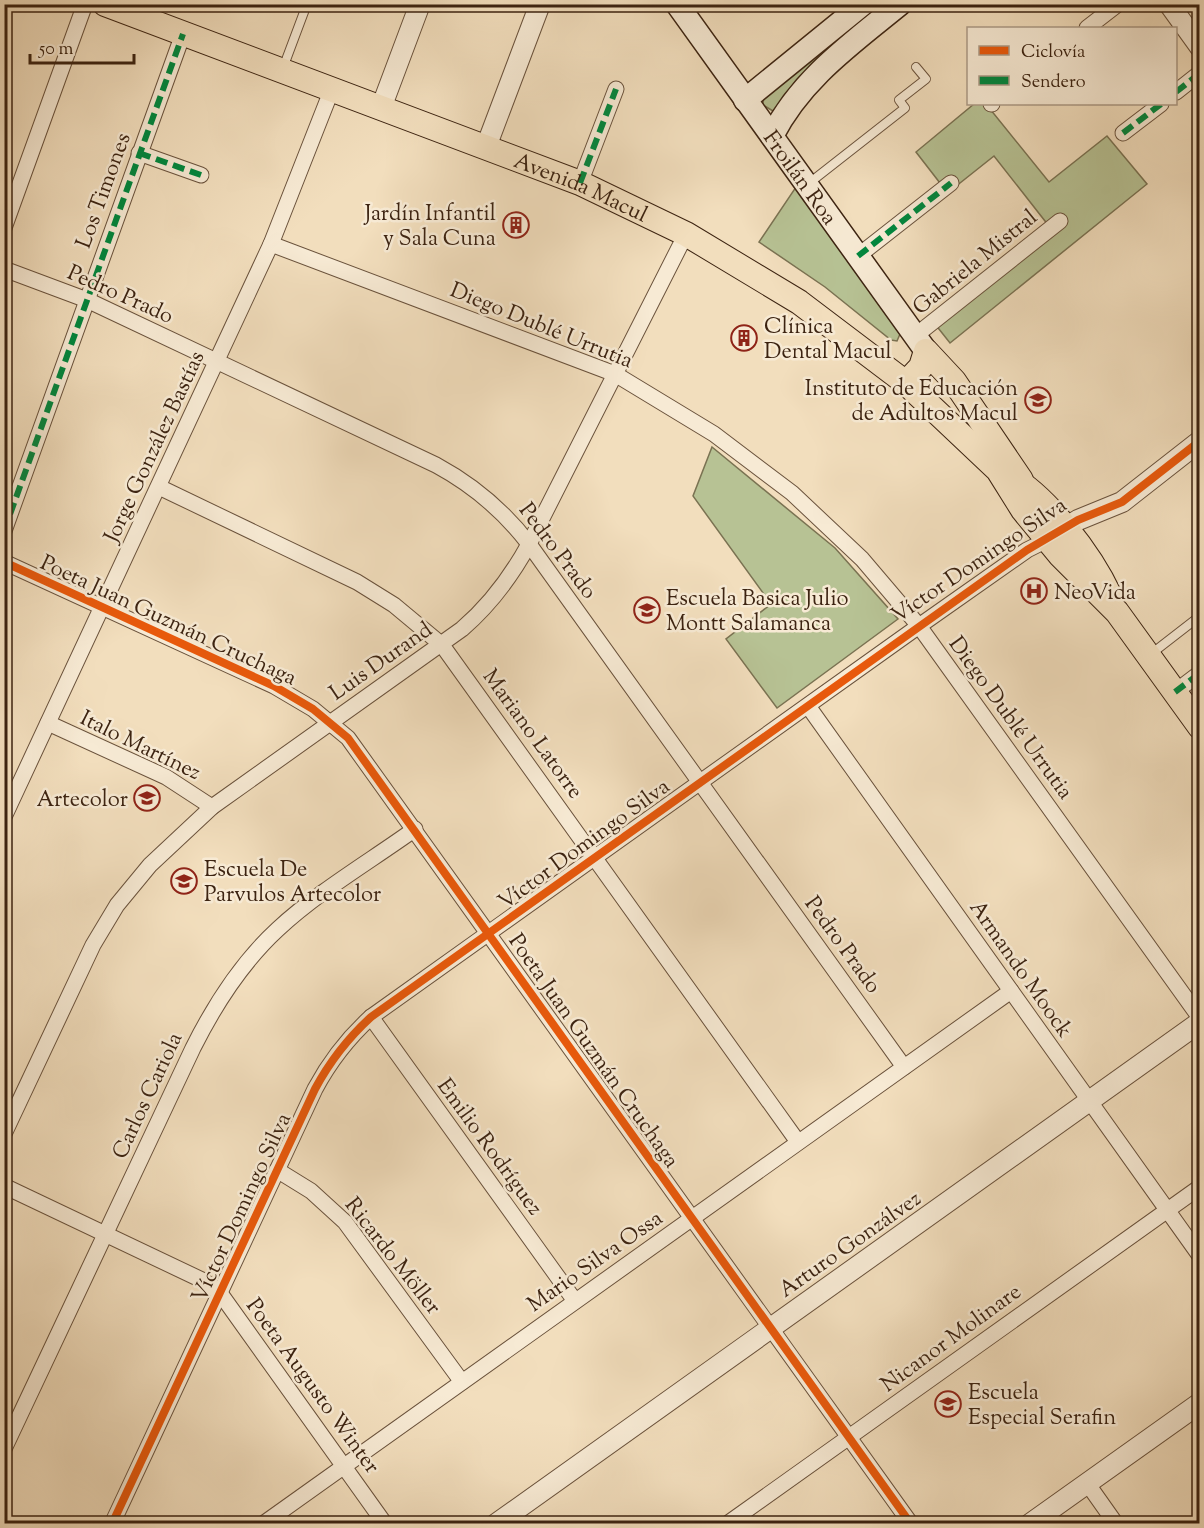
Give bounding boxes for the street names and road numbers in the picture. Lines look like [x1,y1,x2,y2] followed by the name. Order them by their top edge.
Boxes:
[754,125,844,233] street label: Froilán Roa
[69,129,141,253] street label: Los Timones
[509,146,652,232] street label: Avenida Macul
[907,203,1045,324] street label: Gabriela Mistral
[62,258,178,333] street label: Pedro Prado
[445,275,637,378] street label: Diego Dublé Urrutia
[97,346,214,549] street label: Jorge González Bastías
[885,491,1074,632] street label: Víctor Domingo Silva
[510,497,603,607] street label: Pedro Prado
[34,548,301,695] street label: Poeta Juan Guzmán Cruchaga
[324,615,440,710] street label: Luis Durand
[939,631,1080,807] street label: Diego Dublé Urrutia
[473,663,590,806] street label: Mariano Latorre
[74,704,206,790] street label: Italo Martínez
[492,772,677,919] street label: Víctor Domingo Silva
[795,891,888,1001] street label: Pedro Prado
[960,894,1079,1045] street label: Armando Moock
[499,928,686,1175] street label: Poeta Juan Guzmán Cruchaga
[105,1028,192,1165] street label: Carlos Cariola
[428,1073,549,1223] street label: Emilio Rodríguez
[185,1108,301,1308] street label: Víctor Domingo Silva
[773,1184,929,1307] street label: Arturo Gonzálvez
[336,1191,448,1322] street label: Ricardo Möller
[521,1204,670,1321] street label: Mario Silva Ossa
[875,1277,1029,1401] street label: Nicanor Molinare
[237,1292,386,1481] street label: Poeta Augusto Winter

